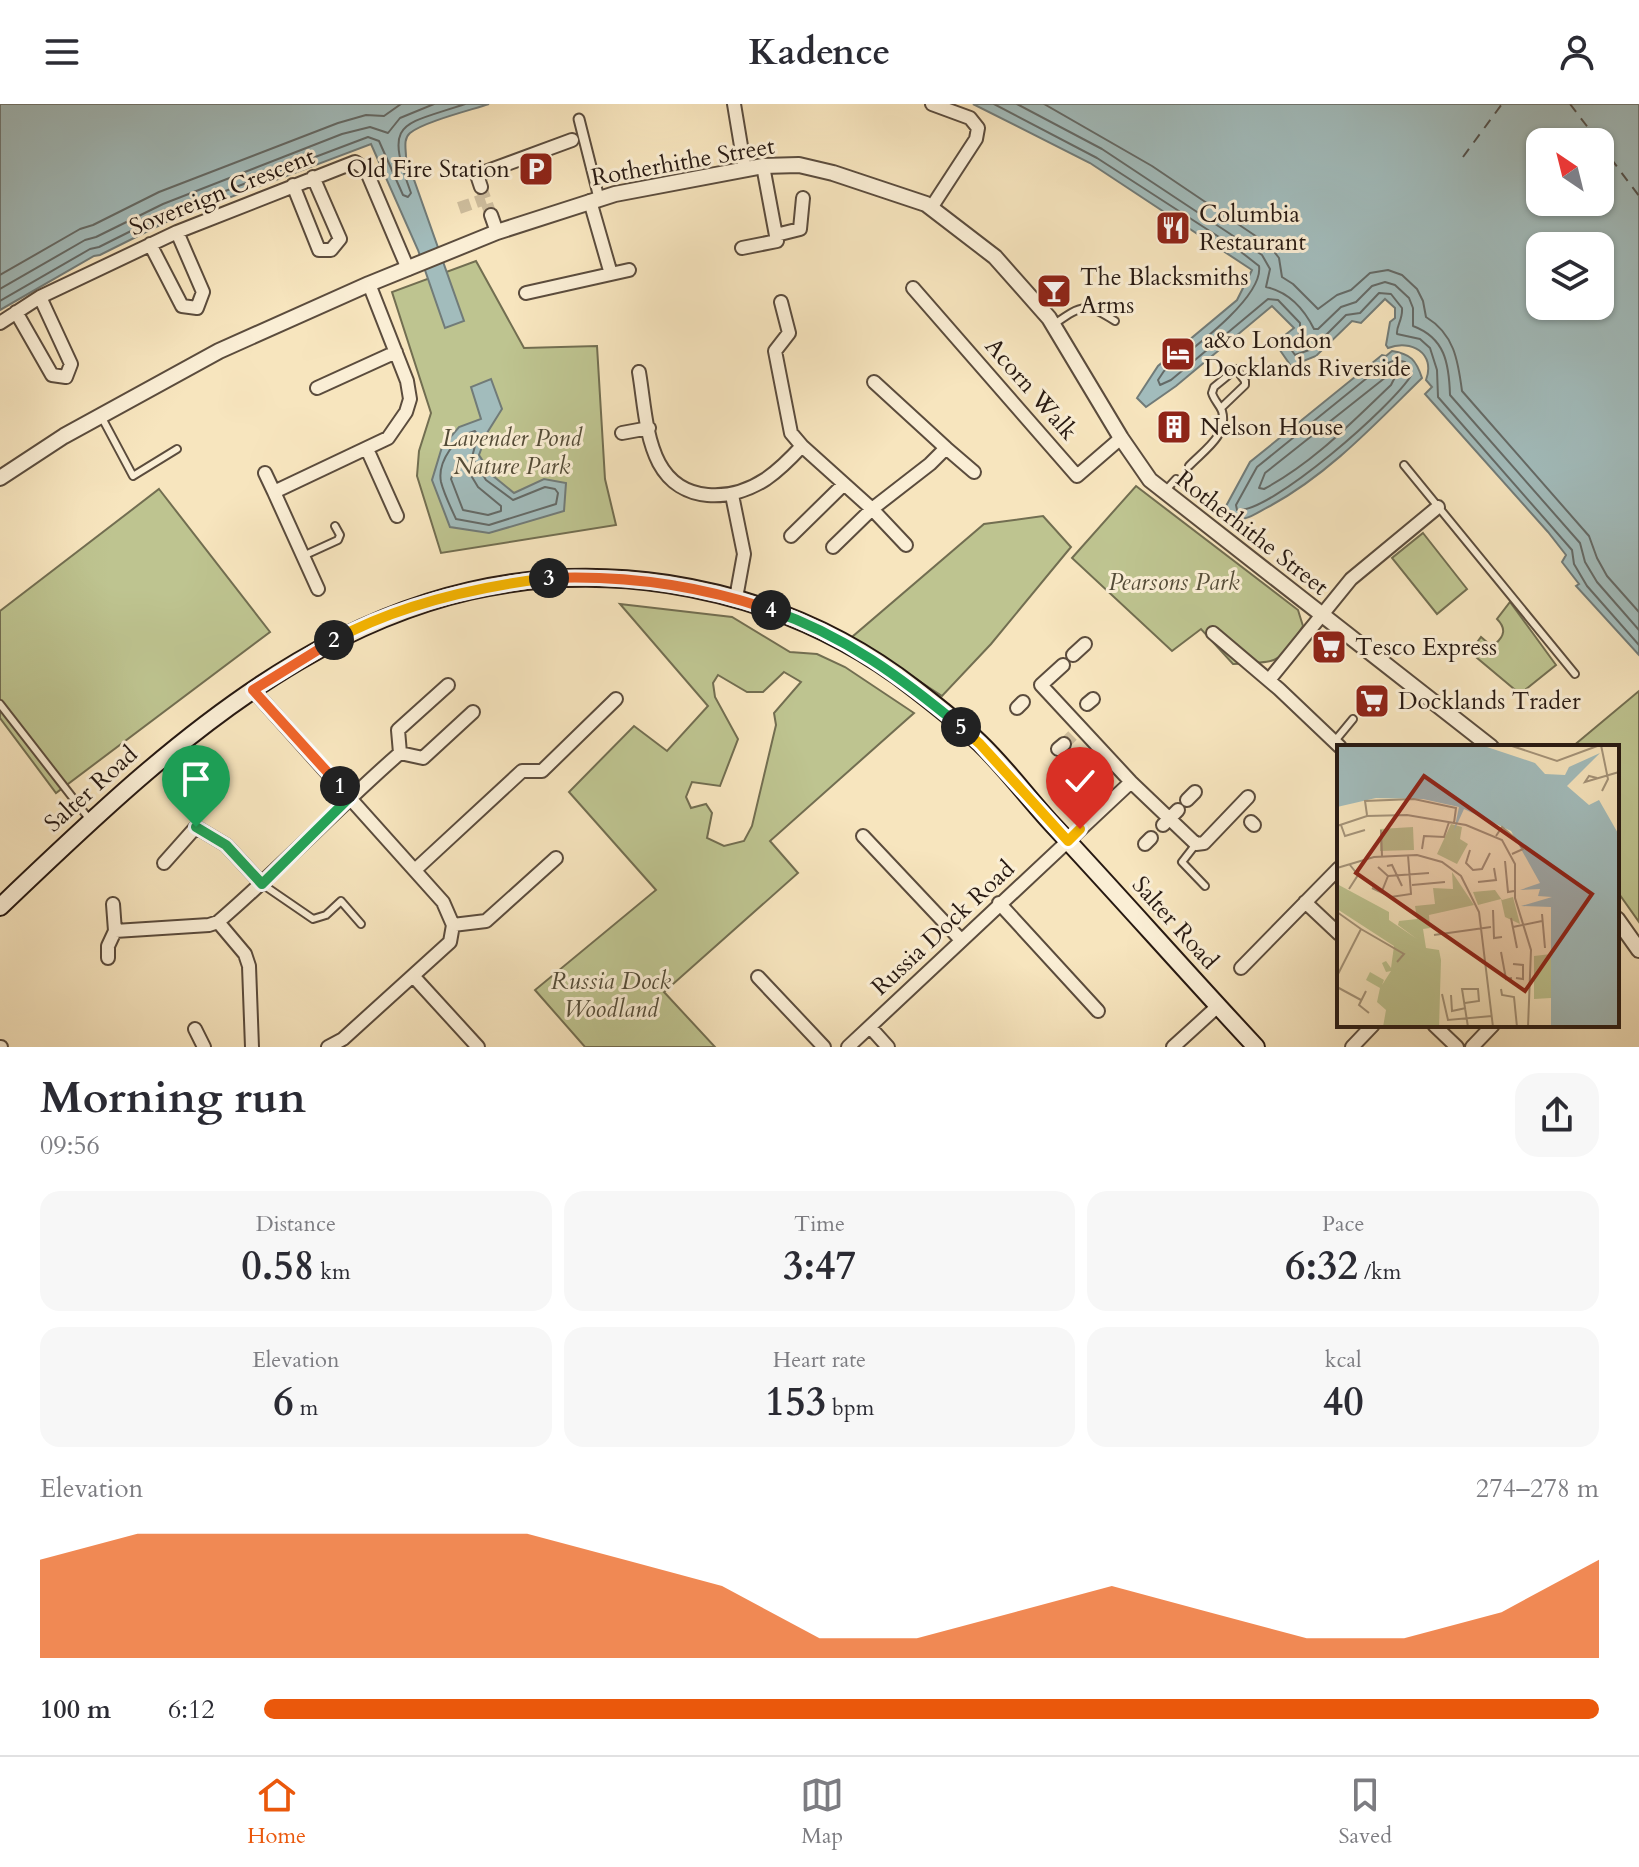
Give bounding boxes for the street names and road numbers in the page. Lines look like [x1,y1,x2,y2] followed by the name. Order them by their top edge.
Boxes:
[589,130,778,194] street label: Rotherhithe Street
[124,140,320,244] street label: Sovereign Crescent
[977,331,1085,447] street label: Acorn Walk
[1169,463,1336,603] street label: Rotherhithe Street
[37,738,145,840] street label: Salter Road
[864,853,1022,1003] street label: Russia Dock Road
[1124,869,1226,977] street label: Salter Road

